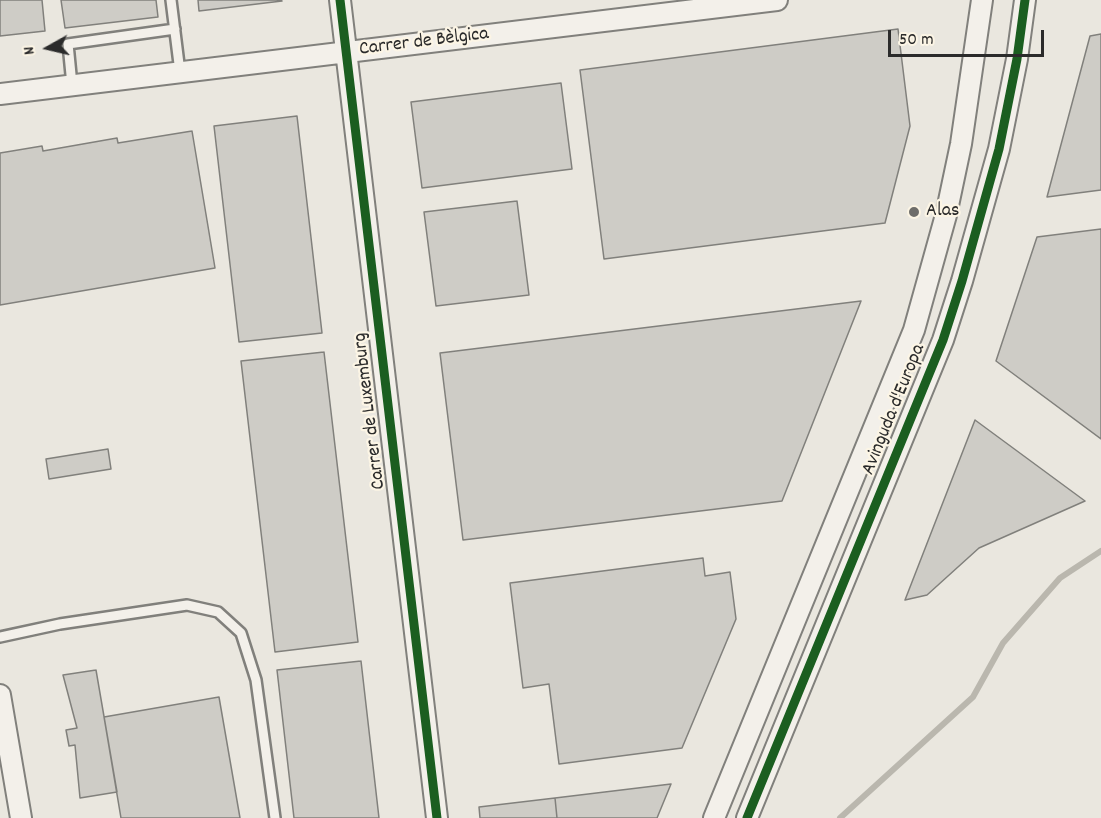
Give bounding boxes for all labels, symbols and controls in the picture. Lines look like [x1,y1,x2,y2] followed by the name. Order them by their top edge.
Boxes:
[18,18,78,78] north arrow
[891,18,1047,56] scale bar
[358,23,490,63] street label: Carrer de Bèlgica
[899,28,934,53] text: 50 m
[18,45,42,56] text: N
[926,200,959,224] place label: Alas
[907,205,921,219] marker: Alas
[349,331,393,491] street label: Carrer de Luxemburg
[858,341,932,479] street label: Avinguda d'Europa

